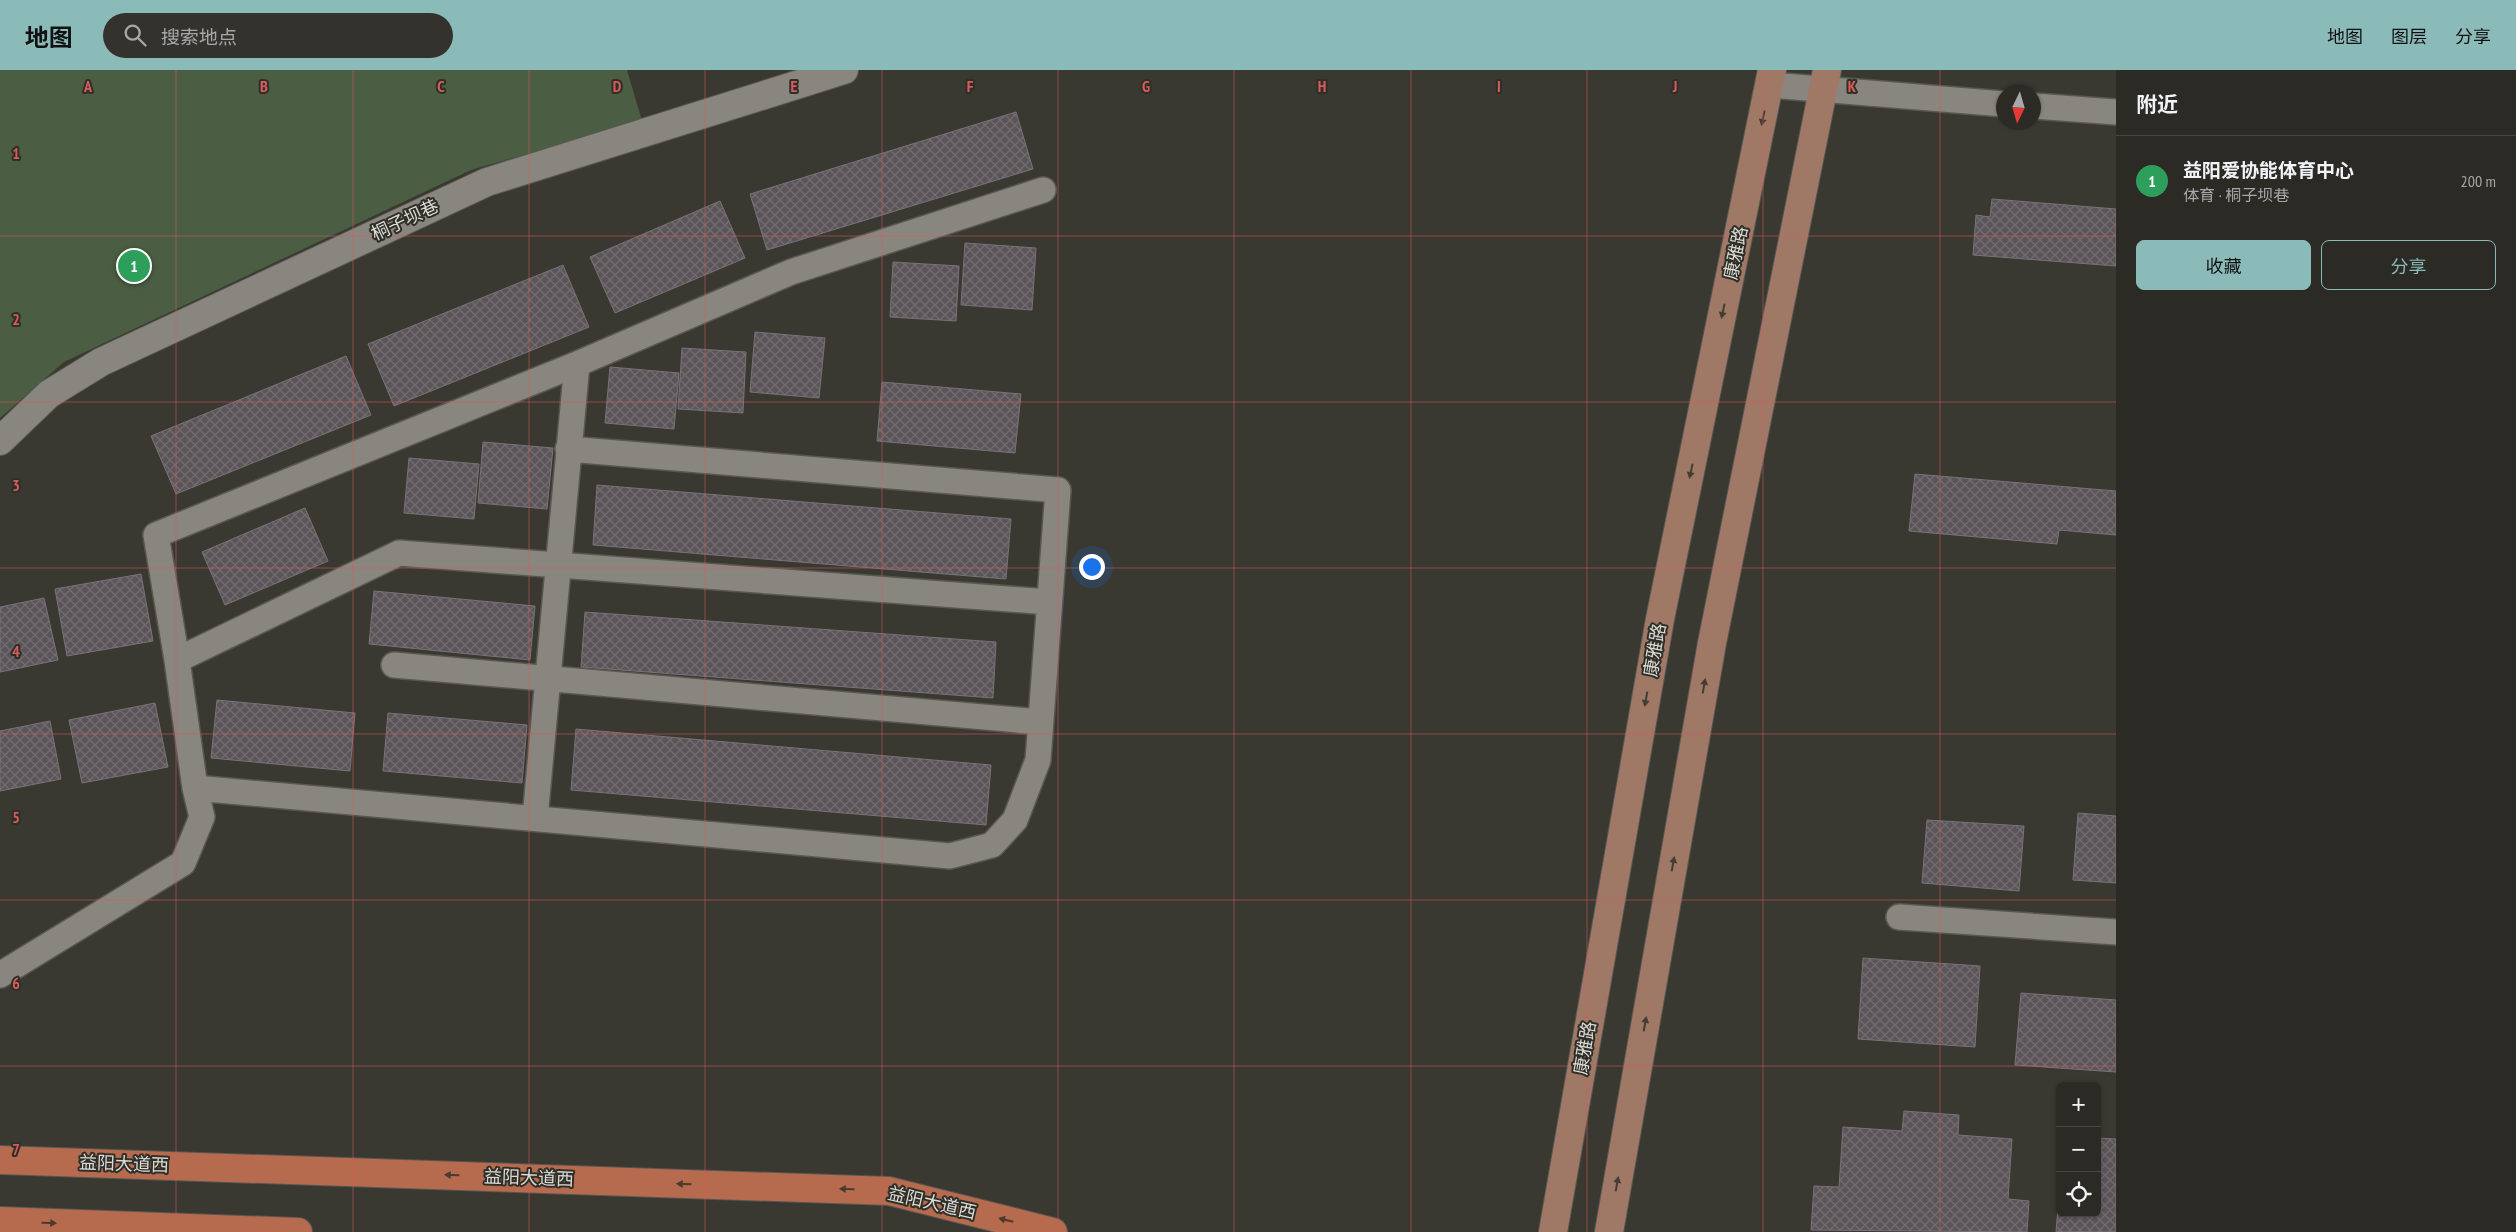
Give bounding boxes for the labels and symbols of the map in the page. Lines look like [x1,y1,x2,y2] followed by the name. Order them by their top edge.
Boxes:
[83,76,93,96] text: A
[260,76,268,96] text: B
[437,76,445,96] text: C
[613,76,622,96] text: D
[791,76,798,96] text: E
[967,76,974,96] text: F
[1142,76,1150,96] text: G
[1318,76,1326,96] text: H
[1497,76,1501,96] text: I
[1672,76,1677,96] text: J
[1848,76,1857,96] text: K
[1996,85,2041,130] north arrow
[1759,110,1767,125] one-way arrow
[12,143,20,163] text: 1
[367,194,442,245] street label: 桐子坝巷
[1719,224,1752,282] street label: 康雅路
[118,247,150,285] pin: 1
[1719,304,1727,320] one-way arrow
[12,309,20,329] text: 2
[1687,463,1695,478] one-way arrow
[12,475,20,495] text: 3
[1079,554,1105,580] your location
[1638,621,1671,678] street label: 康雅路
[12,641,20,661] text: 4
[1701,678,1709,694] one-way arrow
[1642,691,1650,707] one-way arrow
[12,807,20,827] text: 5
[1669,855,1677,871] one-way arrow
[12,973,20,993] text: 6
[1641,1015,1649,1031] one-way arrow
[1568,1019,1601,1076] street label: 康雅路
[12,1139,20,1159] text: 7
[79,1150,169,1177] street label: 益阳大道西
[484,1164,574,1191] street label: 益阳大道西
[444,1171,460,1179] one-way arrow
[1614,1176,1622,1192] one-way arrow
[676,1179,692,1187] one-way arrow
[886,1181,979,1224] street label: 益阳大道西
[839,1185,855,1193] one-way arrow
[998,1216,1013,1224] one-way arrow
[41,1219,57,1227] one-way arrow

